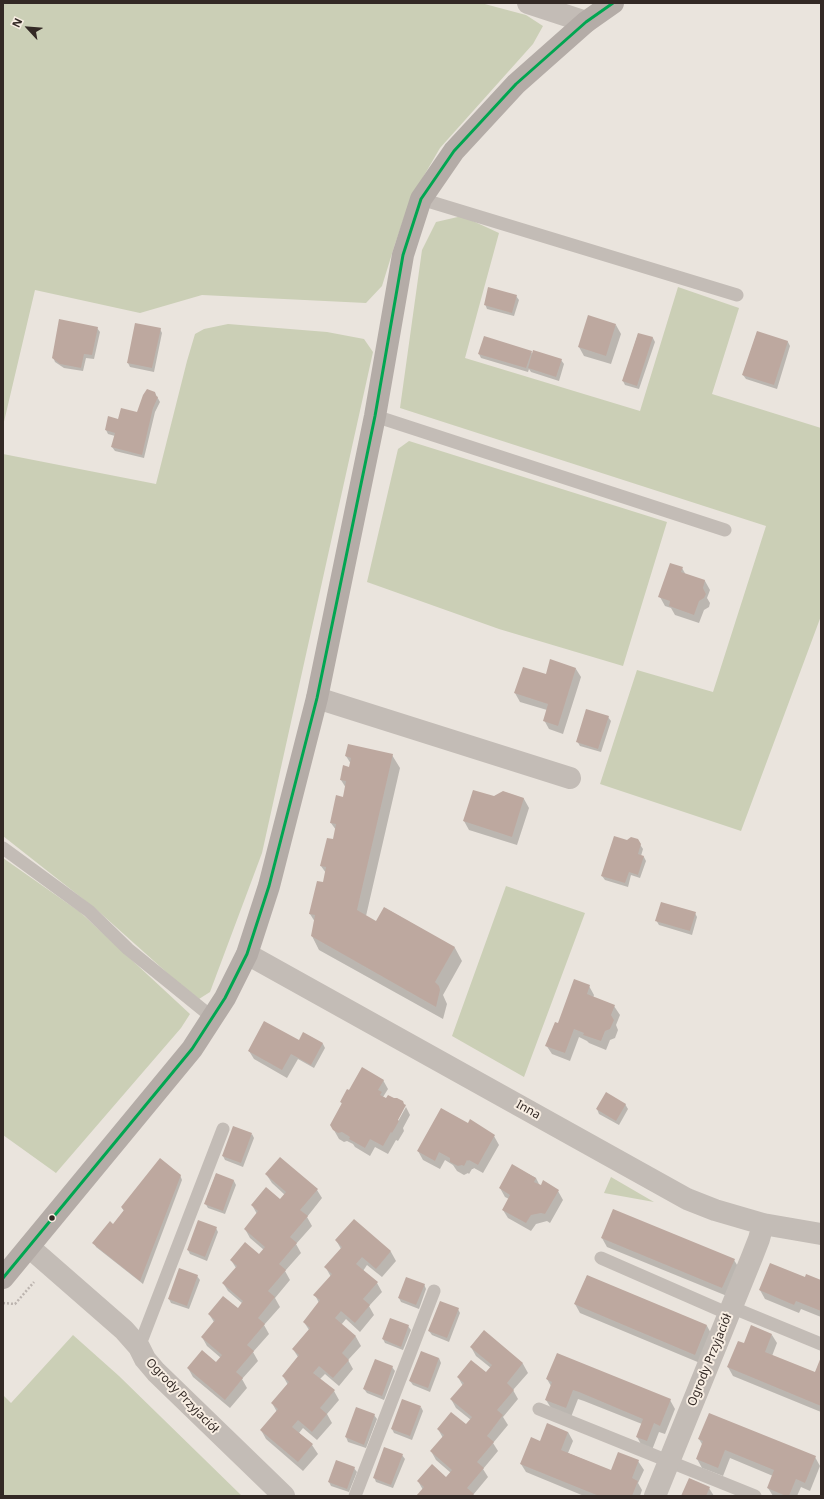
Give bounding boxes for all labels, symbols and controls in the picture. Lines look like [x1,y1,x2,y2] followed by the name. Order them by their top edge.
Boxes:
[8,8,48,48] north arrow
[8,15,25,30] text: N
[513,1097,543,1123] street label: Inna
[47,1213,57,1223] unlabelled marker
[685,1312,735,1408] street label: Ogrody Przyjaciół
[143,1356,221,1436] street label: Ogrody Przyjaciół

